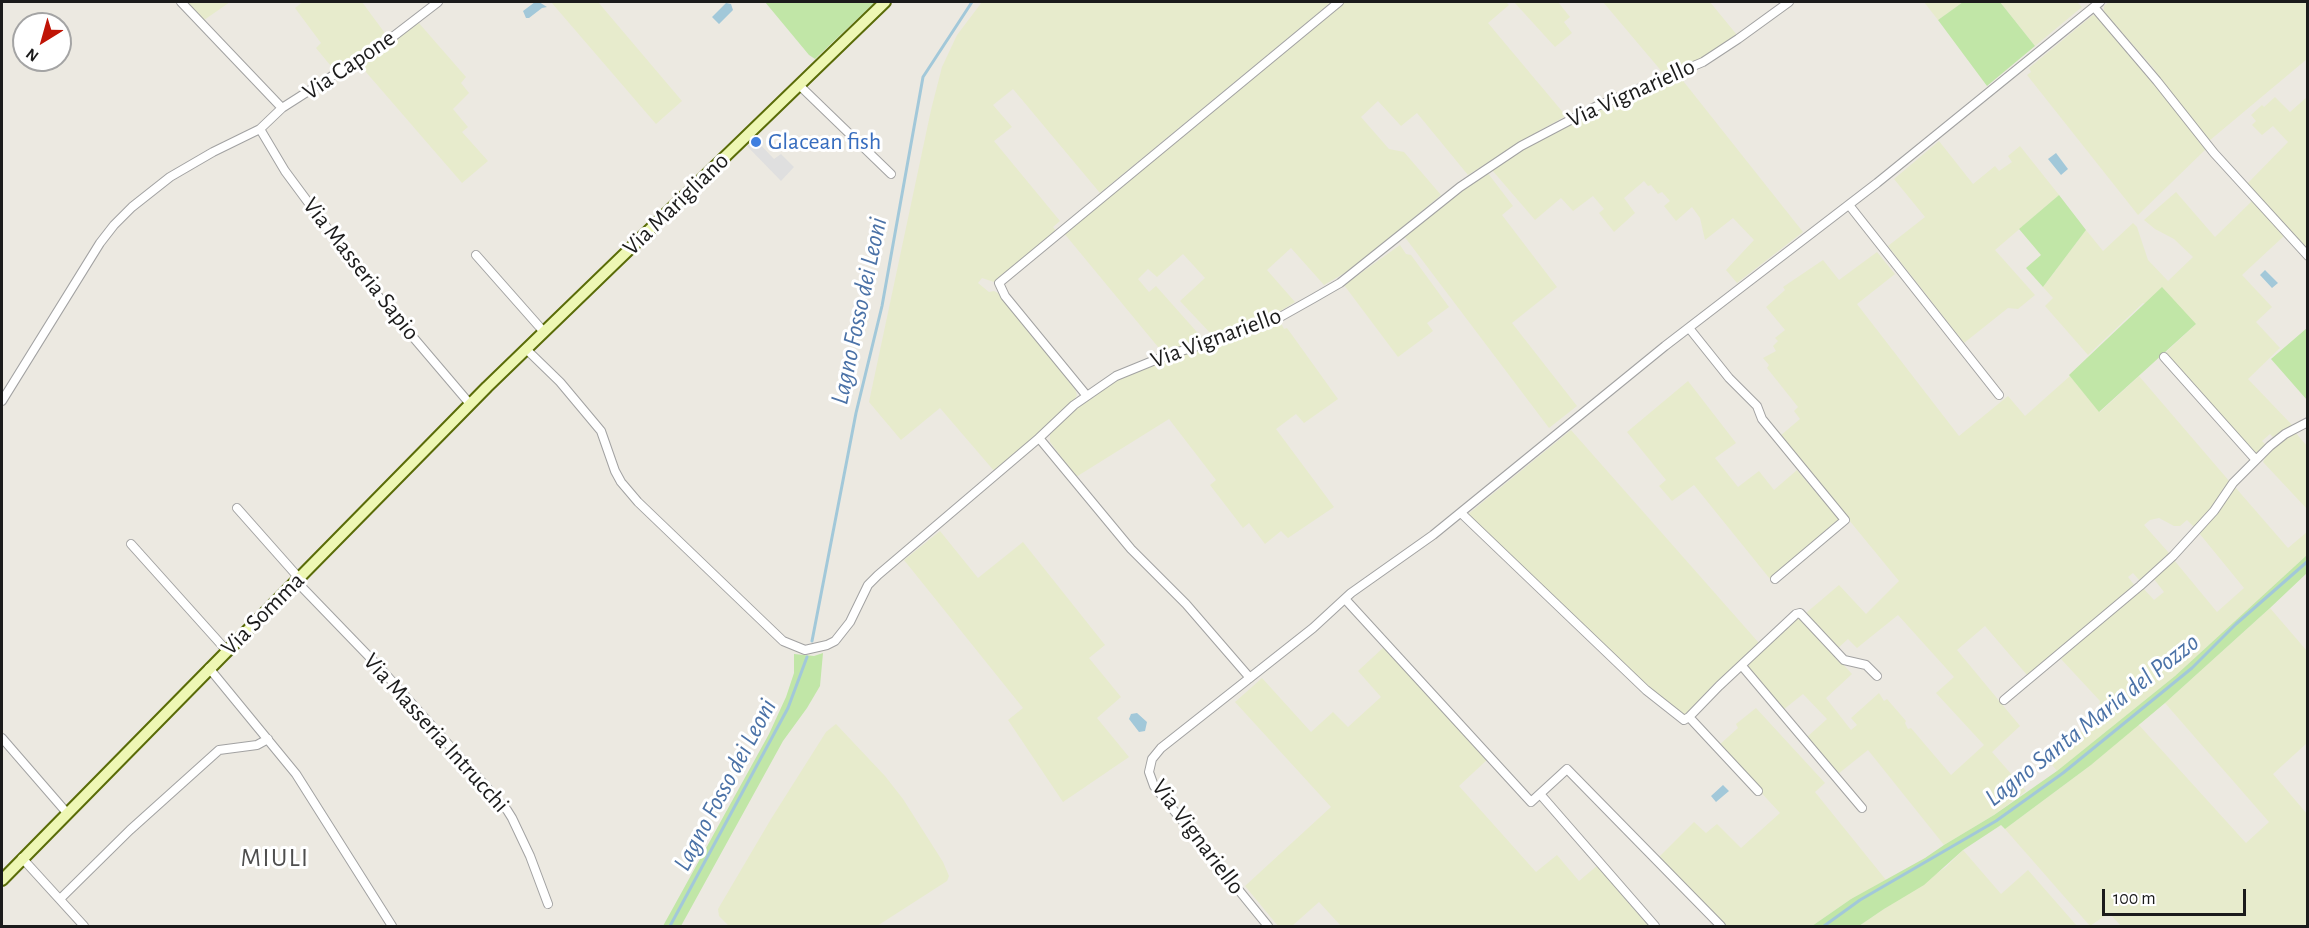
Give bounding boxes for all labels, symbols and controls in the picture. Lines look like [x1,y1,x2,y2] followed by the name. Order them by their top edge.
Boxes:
[12,12,72,72] north arrow
[297,24,401,106] street label: Via Capone
[23,45,42,65] text: N
[1563,52,1699,134] street label: Via Vignariello
[768,128,881,156] place label: Glacean fish
[749,135,763,149] marker: Glacean fish
[617,146,735,262] street label: Via Marigliano
[296,192,426,346] street label: Via Masseria Sapio
[824,215,894,407] water label: Lagno Fosso dei Leoni
[1147,301,1285,375] street label: Via Vignariello
[215,566,311,662] street label: Via Somma
[1979,627,2205,813] water label: Lagno Santa Maria del Pozzo
[357,647,515,819] street label: Via Masseria Intrucchi
[667,694,783,876] water label: Lagno Fosso dei Leoni
[1145,774,1251,900] street label: Via Vignariello
[240,842,310,874] district label: MIULI
[2105,877,2249,915] scale bar
[2113,890,2156,908] text: 100 m

